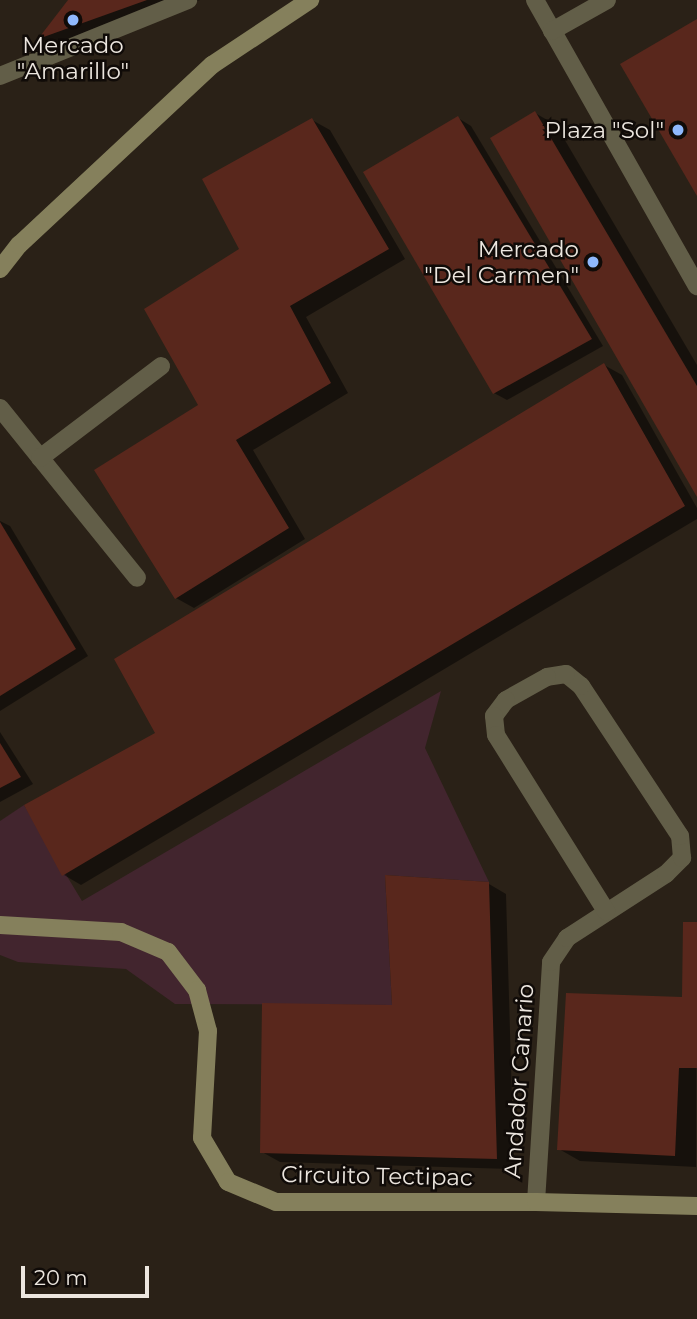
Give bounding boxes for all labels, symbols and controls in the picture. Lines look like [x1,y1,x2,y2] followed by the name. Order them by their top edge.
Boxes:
[65,12,81,28] marker: Mercado "Amarillo"
[17,31,129,85] place label: Mercado "Amarillo"
[544,116,664,144] place label: Plaza "Sol"
[670,122,686,138] marker: Plaza "Sol"
[424,235,579,289] place label: Mercado "Del Carmen"
[585,254,601,270] marker: Mercado "Del Carmen"
[498,983,540,1179] street label: Andador Canario
[281,1161,473,1191] street label: Circuito Tectipac
[24,1252,152,1296] scale bar
[34,1265,88,1290] text: 20 m

